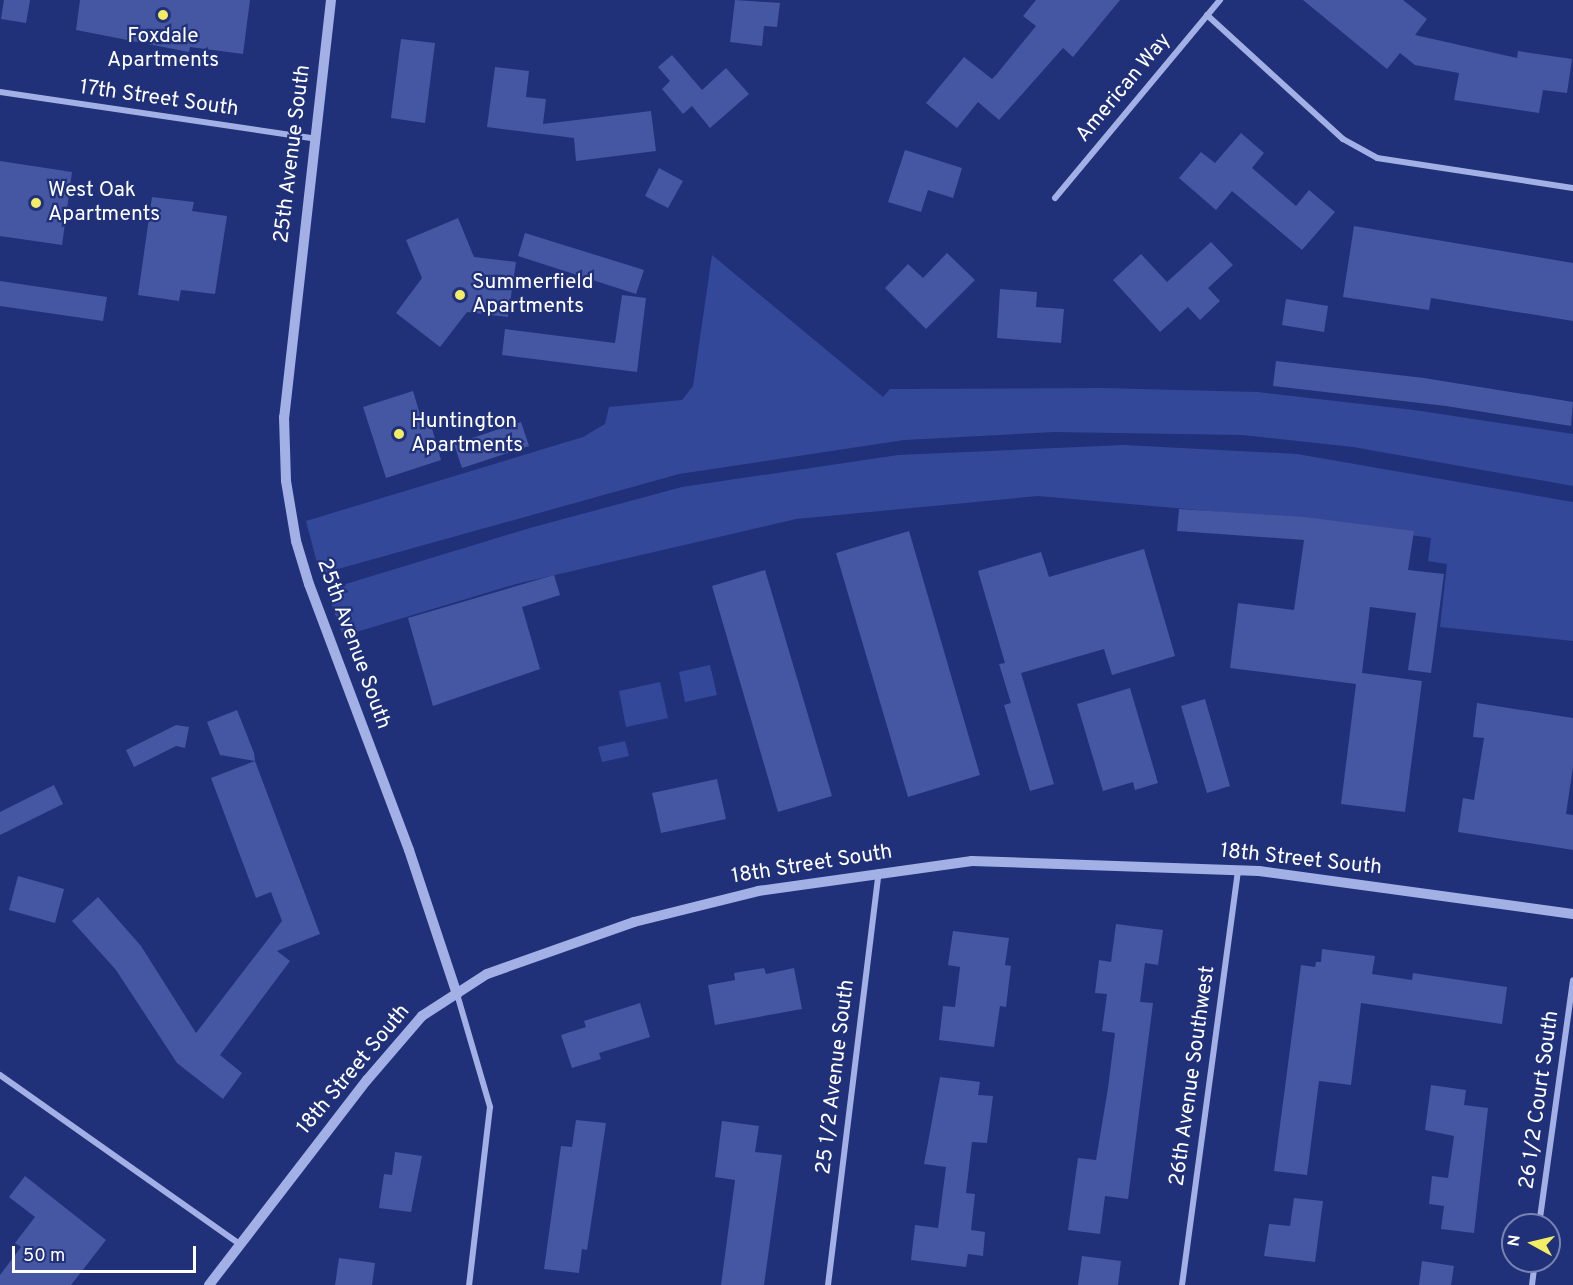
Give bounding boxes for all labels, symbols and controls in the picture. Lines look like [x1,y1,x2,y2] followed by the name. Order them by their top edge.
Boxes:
[156,8,170,22] marker: Foxdale Apartments
[107,24,219,74] place label: Foxdale Apartments
[1071,28,1177,148] street label: American Way
[270,63,316,245] street label: 25th Avenue South
[78,75,240,123] street label: 17th Street South
[48,178,160,228] place label: West Oak Apartments
[29,196,43,210] marker: West Oak Apartments
[472,270,593,320] place label: Summerfield Apartments
[453,288,467,302] marker: Summerfield Apartments
[411,409,523,459] place label: Huntington Apartments
[392,427,406,441] marker: Huntington Apartments
[310,555,396,733] street label: 25th Avenue South
[1219,839,1383,881] street label: 18th Street South
[730,840,894,890] street label: 18th Street South
[1165,964,1221,1188] street label: 26th Avenue Southwest
[811,978,861,1176] street label: 25 1/2 Avenue South
[292,1000,416,1140] street label: 18th Street South
[1515,1009,1565,1191] street label: 26 1/2 Court South
[1501,1213,1561,1273] north arrow
[15,1234,200,1272] scale bar
[1504,1234,1526,1248] text: N
[23,1245,65,1268] text: 50 m

